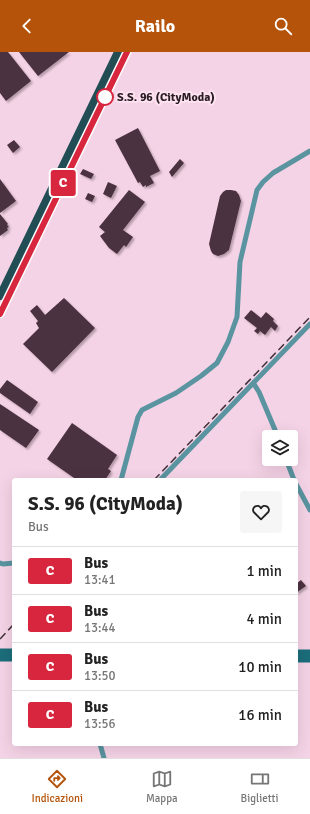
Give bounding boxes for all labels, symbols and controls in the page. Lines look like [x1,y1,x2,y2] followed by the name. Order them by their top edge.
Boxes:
[16,15,38,37] icon: back
[135,15,175,37] text: Railo
[272,15,294,37] icon: search
[96,88,114,106] marker: S.S. 96 (CityModa)
[117,90,215,105] place label: S.S. 96 (CityModa)
[50,170,76,196] line badge: C
[59,174,67,191] text: C
[262,430,298,466] map controls
[262,430,298,466] button: layers
[240,491,282,533] button: heart
[28,492,183,516] text: S.S. 96 (CityModa)
[28,519,49,535] text: Bus
[84,554,108,572] text: Bus
[46,562,54,579] text: C
[246,562,282,580] text: 1 min
[84,572,116,588] text: 13:41
[84,602,108,620] text: Bus
[46,610,54,627] text: C
[246,610,282,628] text: 4 min
[84,620,116,636] text: 13:44
[84,650,108,668] text: Bus
[46,658,54,675] text: C
[238,658,282,676] text: 10 min
[84,668,116,684] text: 13:50
[84,698,108,716] text: Bus
[46,706,54,723] text: C
[238,706,282,724] text: 16 min
[84,716,116,732] text: 13:56
[32,768,83,805] tab: Indicazioni
[146,768,178,805] tab: Mappa
[241,768,278,805] tab: Biglietti

